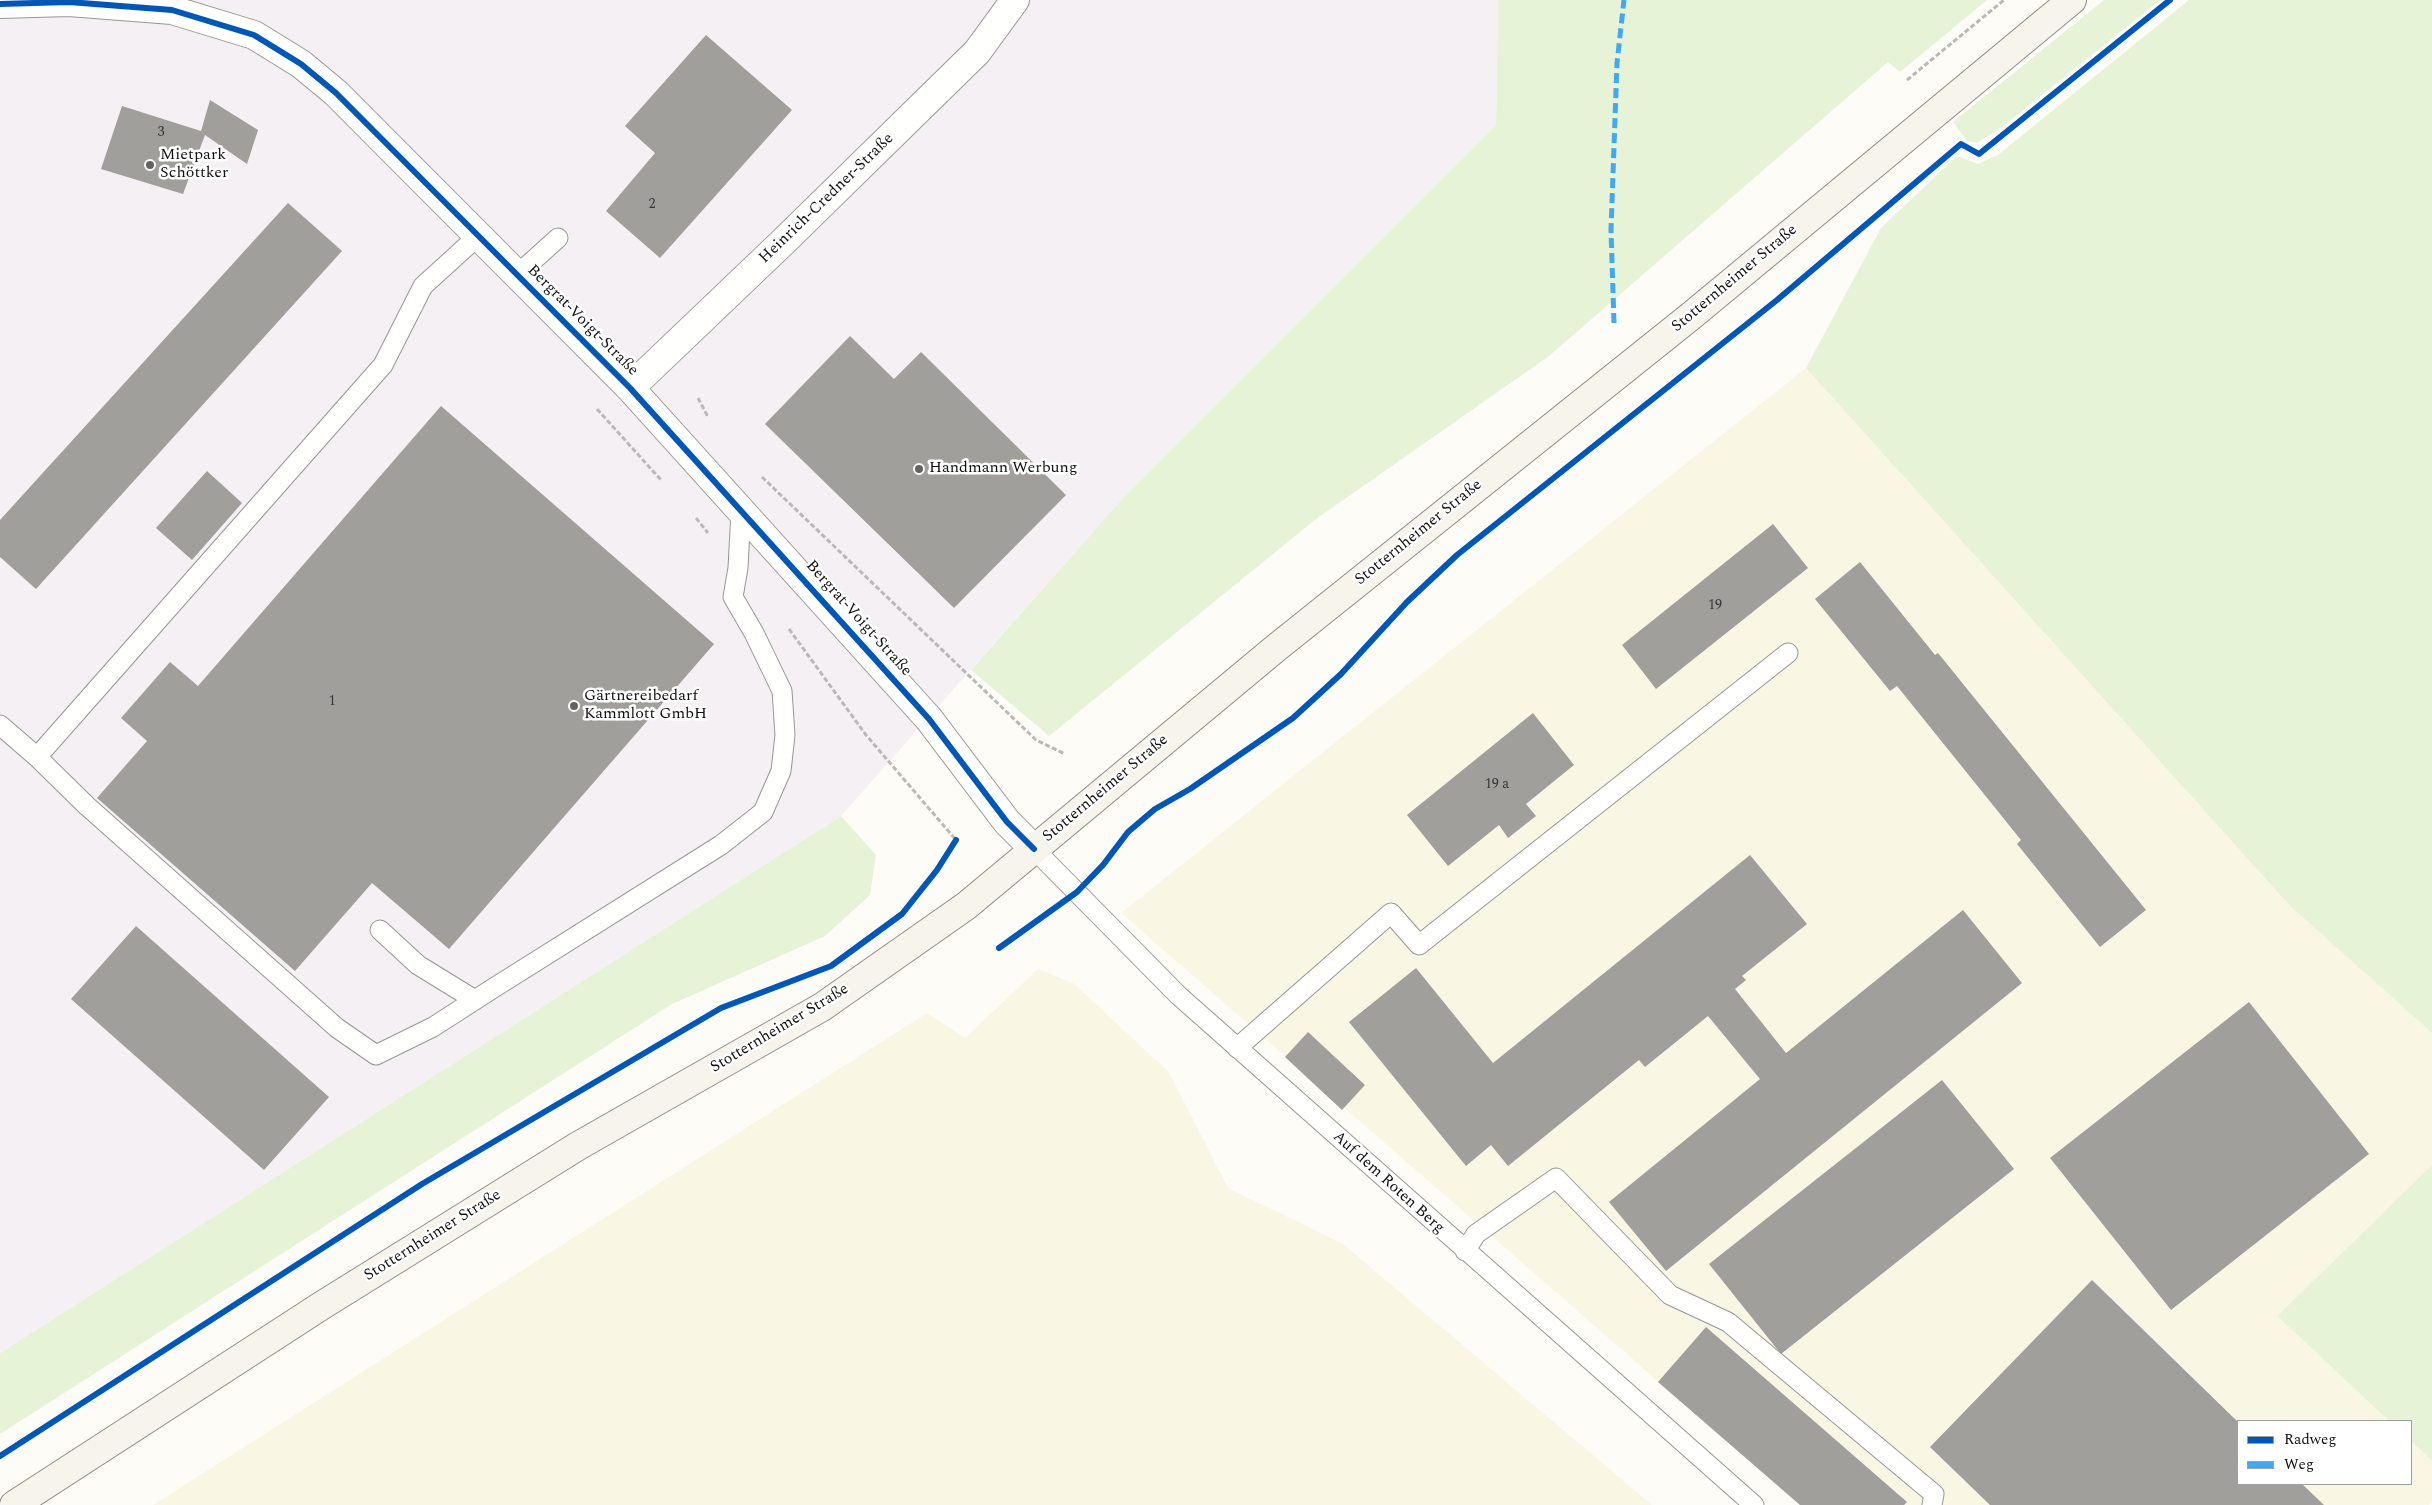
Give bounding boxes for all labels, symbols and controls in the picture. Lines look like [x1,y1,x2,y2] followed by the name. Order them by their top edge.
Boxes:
[158,125,164,141] house number: 3
[756,130,898,268] street label: Heinrich-Credner-Straße
[160,146,228,184] place label: Mietpark Schöttker
[144,159,156,171] marker: Mietpark Schöttker
[649,197,655,213] house number: 2
[1668,221,1802,337] street label: Stotternheimer Straße
[522,261,642,381] street label: Bergrat-Voigt-Straße
[929,459,1078,479] place label: Handmann Werbung
[913,463,925,475] marker: Handmann Werbung
[1352,476,1486,590] street label: Stotternheimer Straße
[801,557,915,681] street label: Bergrat-Voigt-Straße
[1708,598,1722,614] house number: 19
[584,687,707,725] place label: Gärtnereibedarf Kammlott GmbH
[329,694,335,710] house number: 1
[568,700,580,712] marker: Gärtnereibedarf Kammlott GmbH
[1039,731,1173,847] street label: Stotternheimer Straße
[1485,777,1509,793] house number: 19 a
[707,980,853,1078] street label: Stotternheimer Straße
[1328,1128,1448,1238] street label: Auf dem Roten Berg
[361,1186,505,1286] street label: Stotternheimer Straße
[2237,1420,2412,1485] legend
[2284,1428,2337,1451] text: Radweg
[2284,1453,2314,1476] text: Weg

